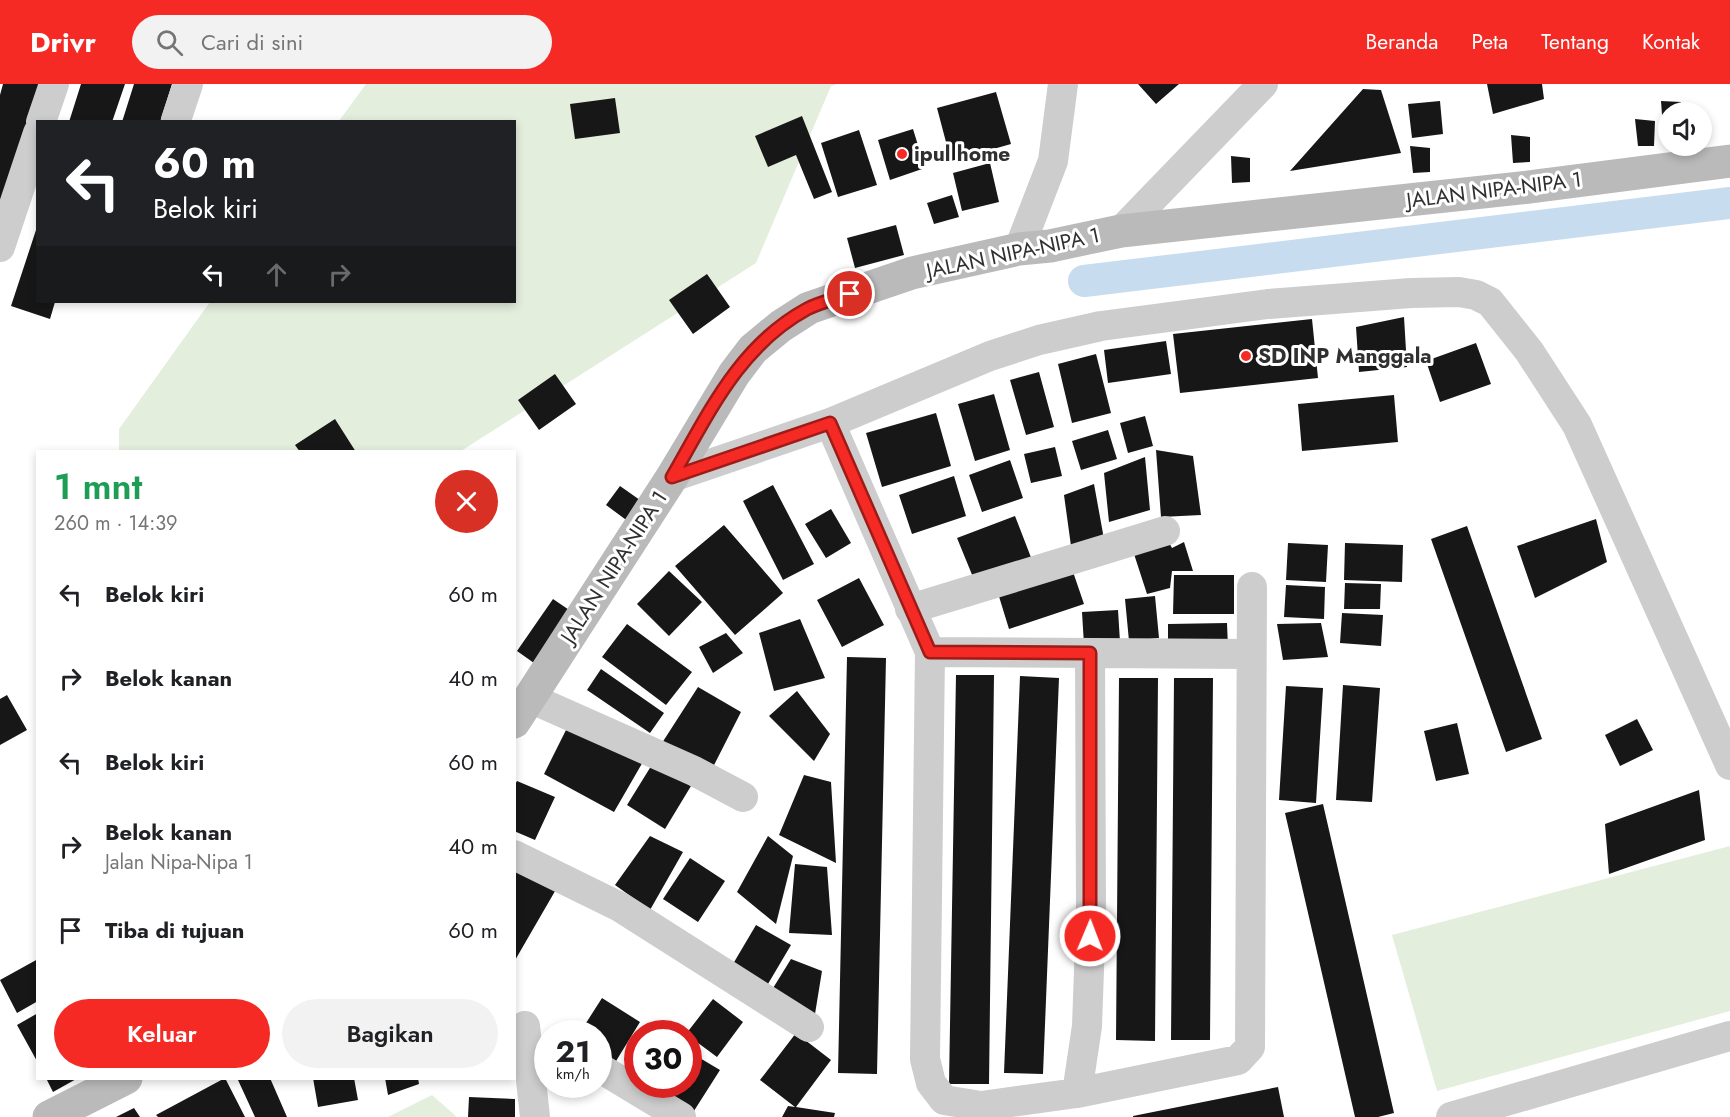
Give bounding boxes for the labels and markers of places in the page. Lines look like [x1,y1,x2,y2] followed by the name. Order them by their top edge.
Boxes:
[914,139,1010,169] place label: ipul home
[895,147,909,161] marker: ipul home
[824,268,875,319] pin
[1258,341,1432,371] place label: SD INP Manggala
[1239,349,1253,363] marker: SD INP Manggala

